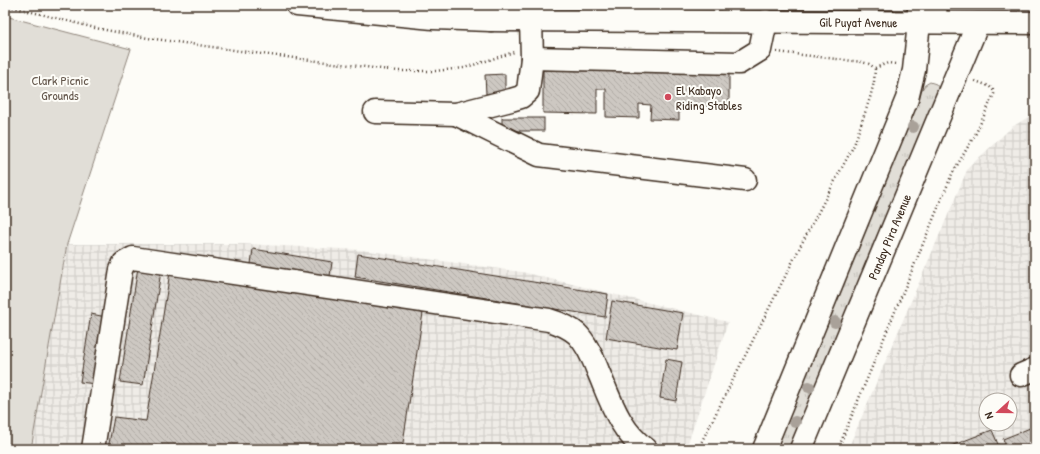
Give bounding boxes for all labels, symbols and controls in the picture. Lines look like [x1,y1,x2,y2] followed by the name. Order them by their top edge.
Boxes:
[819,13,898,31] street label: Gil Puyat Avenue
[31,71,89,104] park label: Clark Picnic Grounds
[676,81,742,114] place label: El Kabayo Riding Stables
[663,92,673,102] marker: El Kabayo Riding Stables
[863,191,915,282] street label: Panday Pira Avenue
[978,392,1018,432] north arrow
[981,410,996,421] text: N

